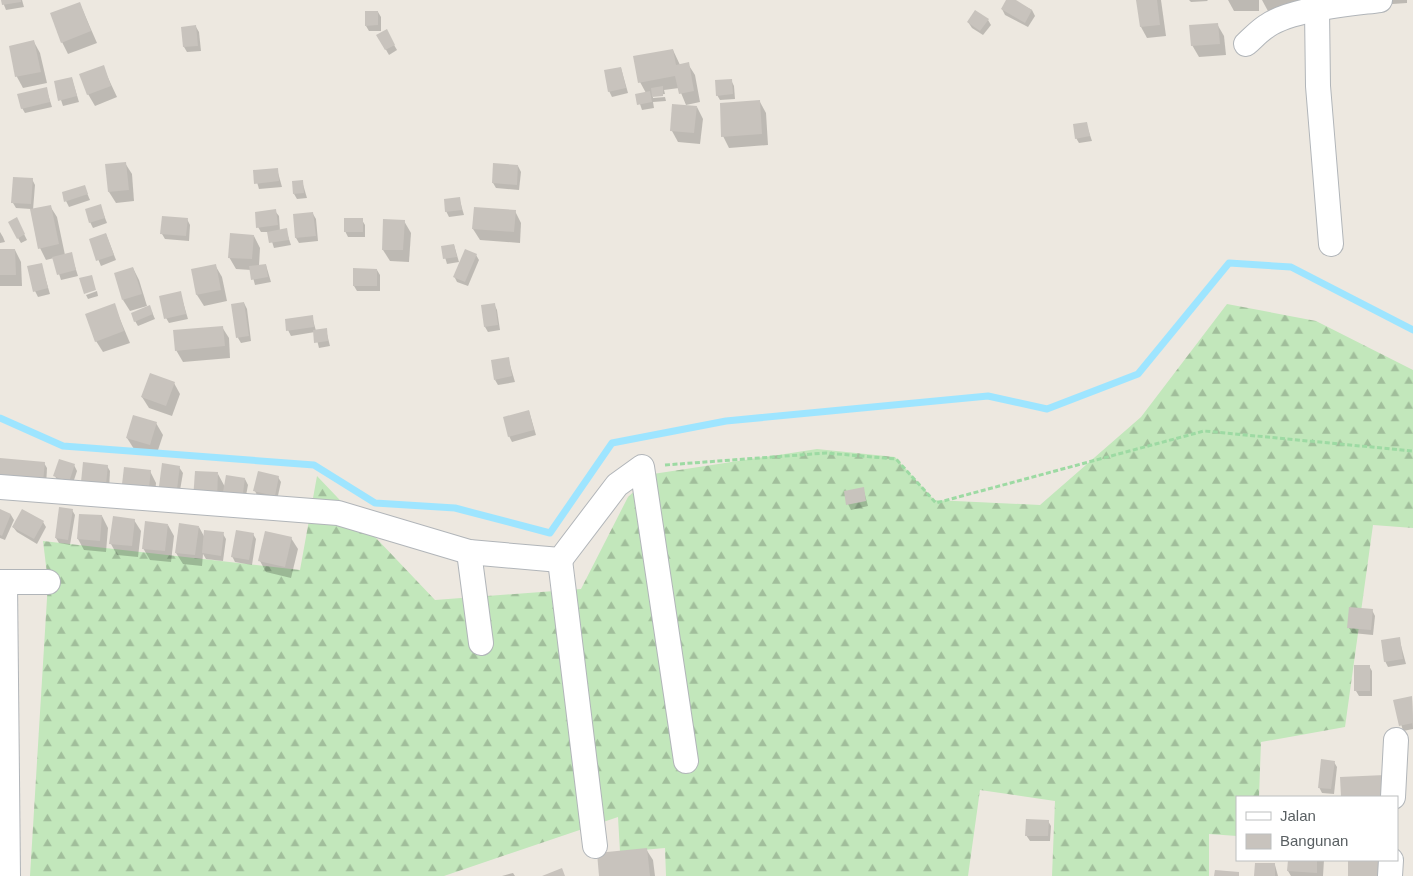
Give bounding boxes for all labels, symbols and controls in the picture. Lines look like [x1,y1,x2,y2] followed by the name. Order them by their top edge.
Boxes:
[1236,796,1398,861] legend
[1280,807,1316,824] text: Jalan
[1280,832,1348,849] text: Bangunan

